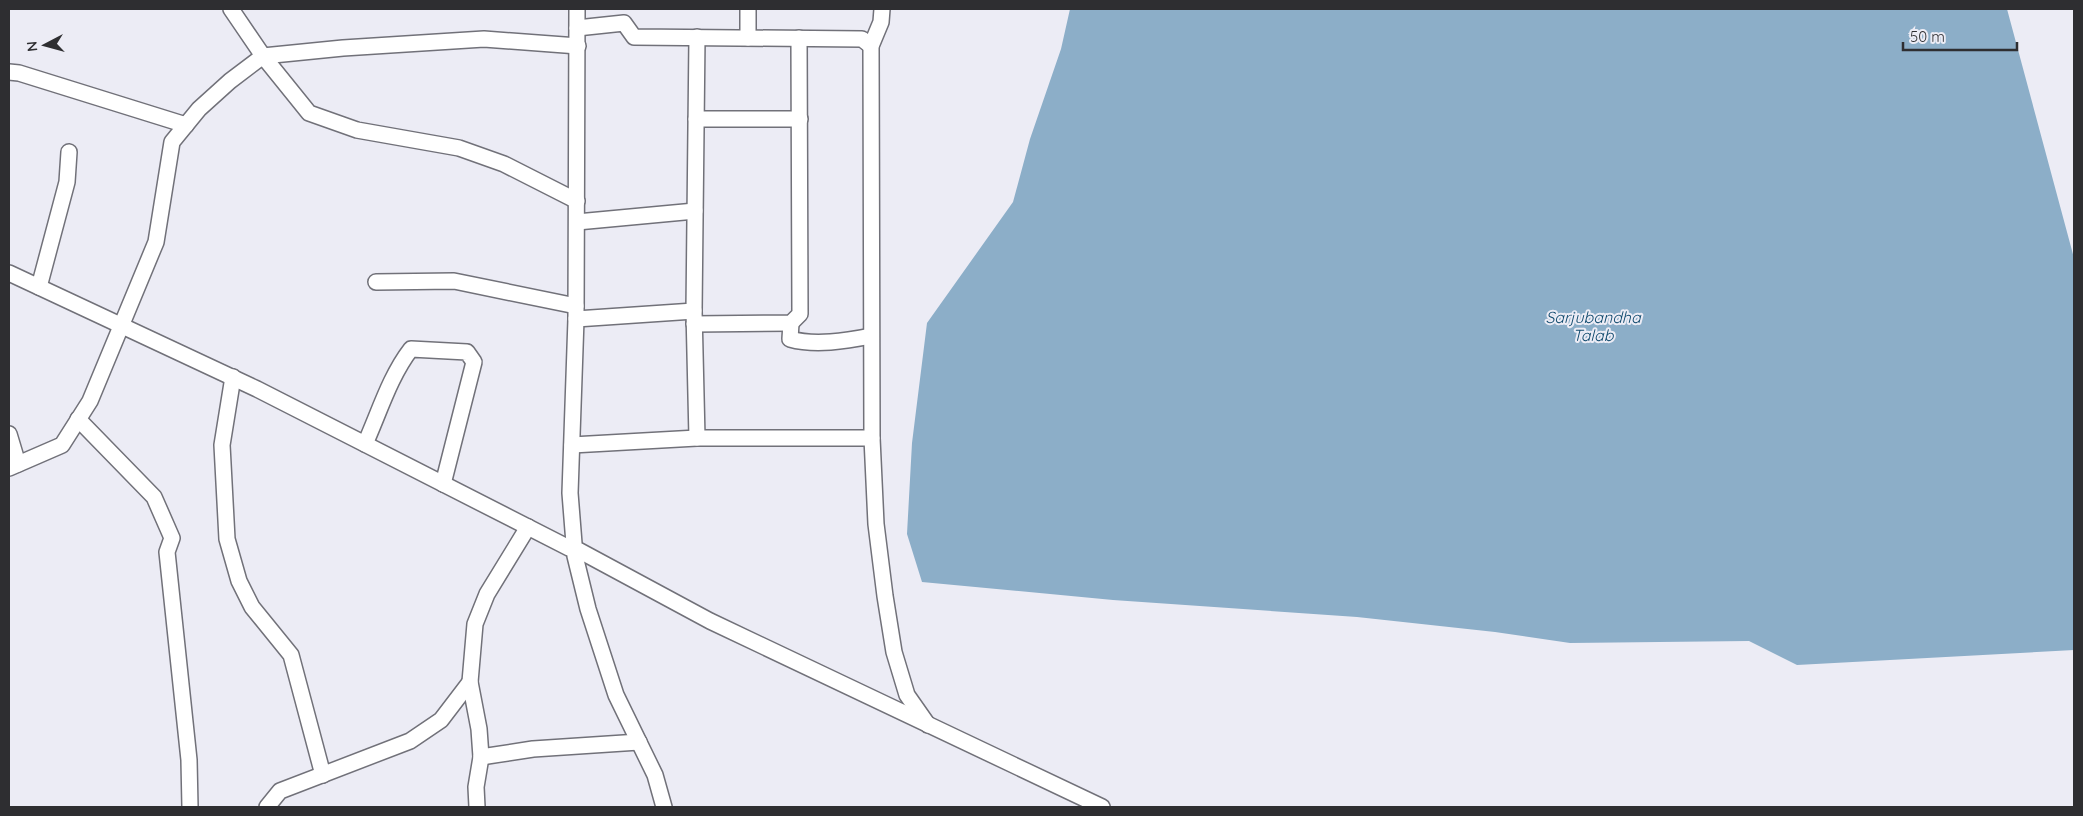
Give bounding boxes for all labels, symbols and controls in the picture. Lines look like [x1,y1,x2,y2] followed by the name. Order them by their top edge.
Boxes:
[20,20,70,70] north arrow
[1903,20,2017,52] scale bar
[1910,27,1945,46] text: 50 m
[23,40,42,52] text: N
[1545,307,1642,345] water label: Sarjubandha Talab

